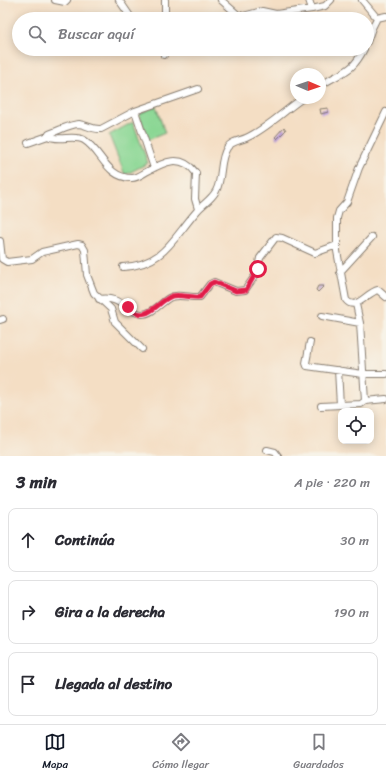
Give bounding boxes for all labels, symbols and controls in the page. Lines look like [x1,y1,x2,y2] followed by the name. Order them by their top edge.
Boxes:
[12,12,374,56] search box
[58,21,135,47] text: Buscar aquí
[26,23,48,45] icon: search
[290,68,326,104] north arrow
[249,260,267,278] route start
[119,298,137,316] route end
[338,408,374,444] map controls
[338,408,374,444] button: locate
[16,467,57,497] text: 3 min
[294,471,370,494] text: A pie · 220 m
[55,527,114,553] text: Continúa
[17,529,39,551] icon: ahead
[340,529,369,552] text: 30 m
[55,599,165,625] text: Gira a la derecha
[17,601,39,623] icon: right
[334,601,369,624] text: 190 m
[55,671,172,697] text: Llegada al destino
[17,673,39,695] icon: arrive
[42,731,68,774] tab: Mapa
[152,731,209,774] tab: Cómo llegar
[293,731,344,774] tab: Guardados

